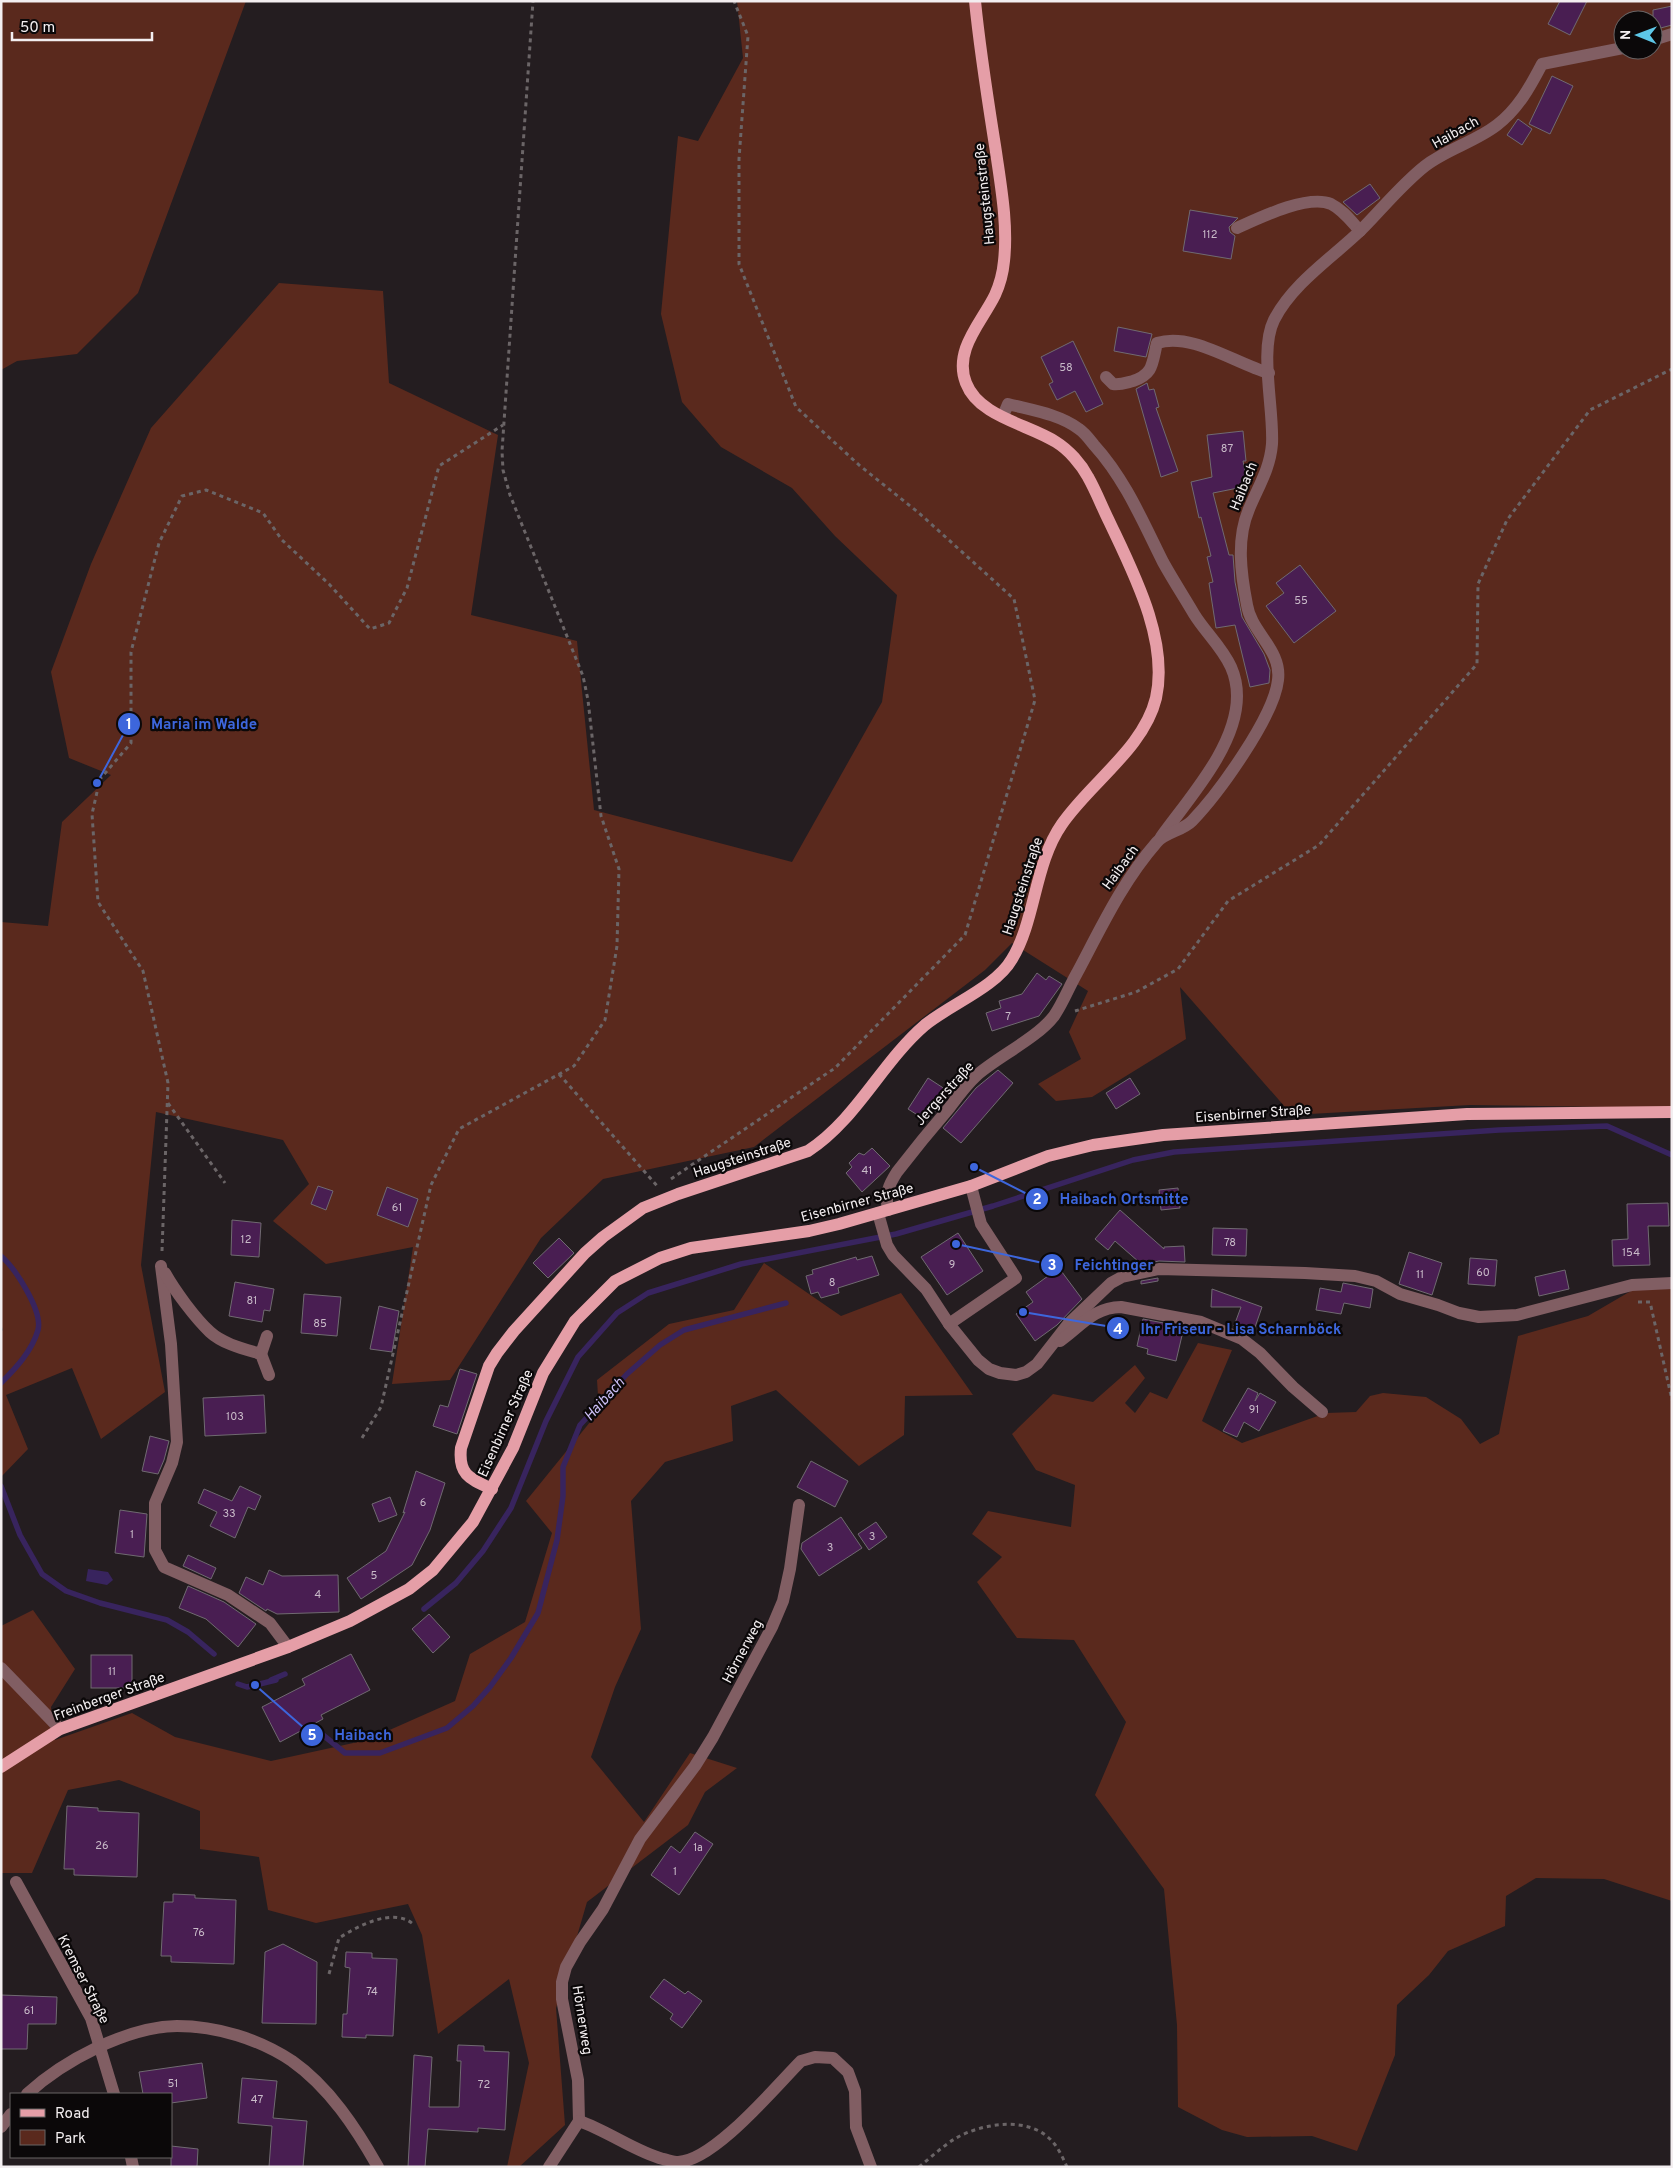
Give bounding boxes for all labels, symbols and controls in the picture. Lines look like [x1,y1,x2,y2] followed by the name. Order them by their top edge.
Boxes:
[12,10,152,42] scale bar
[1613,10,1663,60] north arrow
[20,19,55,38] text: 50 m
[1618,30,1635,40] text: N
[1429,114,1482,153] street label: Haibach
[972,142,999,245] street label: Haugsteinstraße
[1203,228,1217,242] house number: 112
[1059,361,1073,375] house number: 58
[1221,442,1233,456] house number: 87
[1227,460,1262,513] street label: Haibach
[1294,594,1308,608] house number: 55
[116,709,267,739] callout: Maria im Walde
[126,716,132,735] text: 1
[151,716,257,735] text: Maria im Walde
[1000,835,1047,938] street label: Haugsteinstraße
[1099,842,1143,893] street label: Haibach
[1005,1010,1011,1024] house number: 7
[912,1059,978,1129] street label: Jergerstraße
[1195,1102,1312,1127] street label: Eisenbirner Straße
[691,1135,794,1182] street label: Haugsteinstraße
[862,1164,872,1178] house number: 41
[799,1180,916,1227] street label: Eisenbirner Straße
[1024,1184,1198,1214] callout: Haibach Ortsmitte
[1032,1191,1042,1210] text: 2
[1059,1191,1189,1210] text: Haibach Ortsmitte
[392,1201,402,1215] house number: 61
[241,1233,251,1247] house number: 12
[1224,1236,1236,1250] house number: 78
[1622,1246,1640,1260] house number: 154
[1040,1250,1164,1280] callout: Feichtinger
[1048,1257,1057,1276] text: 3
[1075,1257,1154,1276] text: Feichtinger
[949,1258,955,1272] house number: 9
[1476,1266,1490,1280] house number: 60
[1416,1268,1424,1282] house number: 11
[829,1276,835,1290] house number: 8
[247,1294,257,1308] house number: 81
[1106,1313,1352,1343] callout: Ihr Friseur - Lisa Scharnböck
[313,1317,327,1331] house number: 85
[1113,1321,1123,1340] text: 4
[1141,1321,1342,1340] text: Ihr Friseur - Lisa Scharnböck
[475,1367,538,1480] street label: Eisenbirner Straße
[581,1374,630,1426] water label: Haibach
[1249,1403,1259,1417] house number: 91
[226,1410,244,1424] house number: 103
[420,1496,426,1510] house number: 6
[222,1507,236,1521] house number: 33
[130,1528,134,1542] house number: 1
[869,1530,875,1544] house number: 3
[827,1541,833,1555] house number: 3
[371,1569,378,1583] house number: 5
[315,1588,322,1602] house number: 4
[719,1617,767,1687] street label: Hörnerweg
[108,1665,116,1679] house number: 11
[52,1669,167,1725] street label: Freinberger Straße
[300,1720,402,1750] callout: Haibach
[307,1727,317,1746] text: 5
[334,1727,392,1746] text: Haibach
[95,1839,109,1853] house number: 26
[693,1841,703,1855] house number: 1a
[673,1865,677,1879] house number: 1
[193,1926,205,1940] house number: 76
[53,1932,112,2027] street label: Kremser Straße
[568,1984,595,2056] street label: Hörnerweg
[366,1985,378,1999] house number: 74
[24,2004,34,2018] house number: 61
[168,2077,178,2091] house number: 51
[478,2078,490,2092] house number: 72
[10,2093,172,2158] legend
[251,2093,263,2107] house number: 47
[55,2105,90,2124] text: Road
[55,2130,86,2149] text: Park

